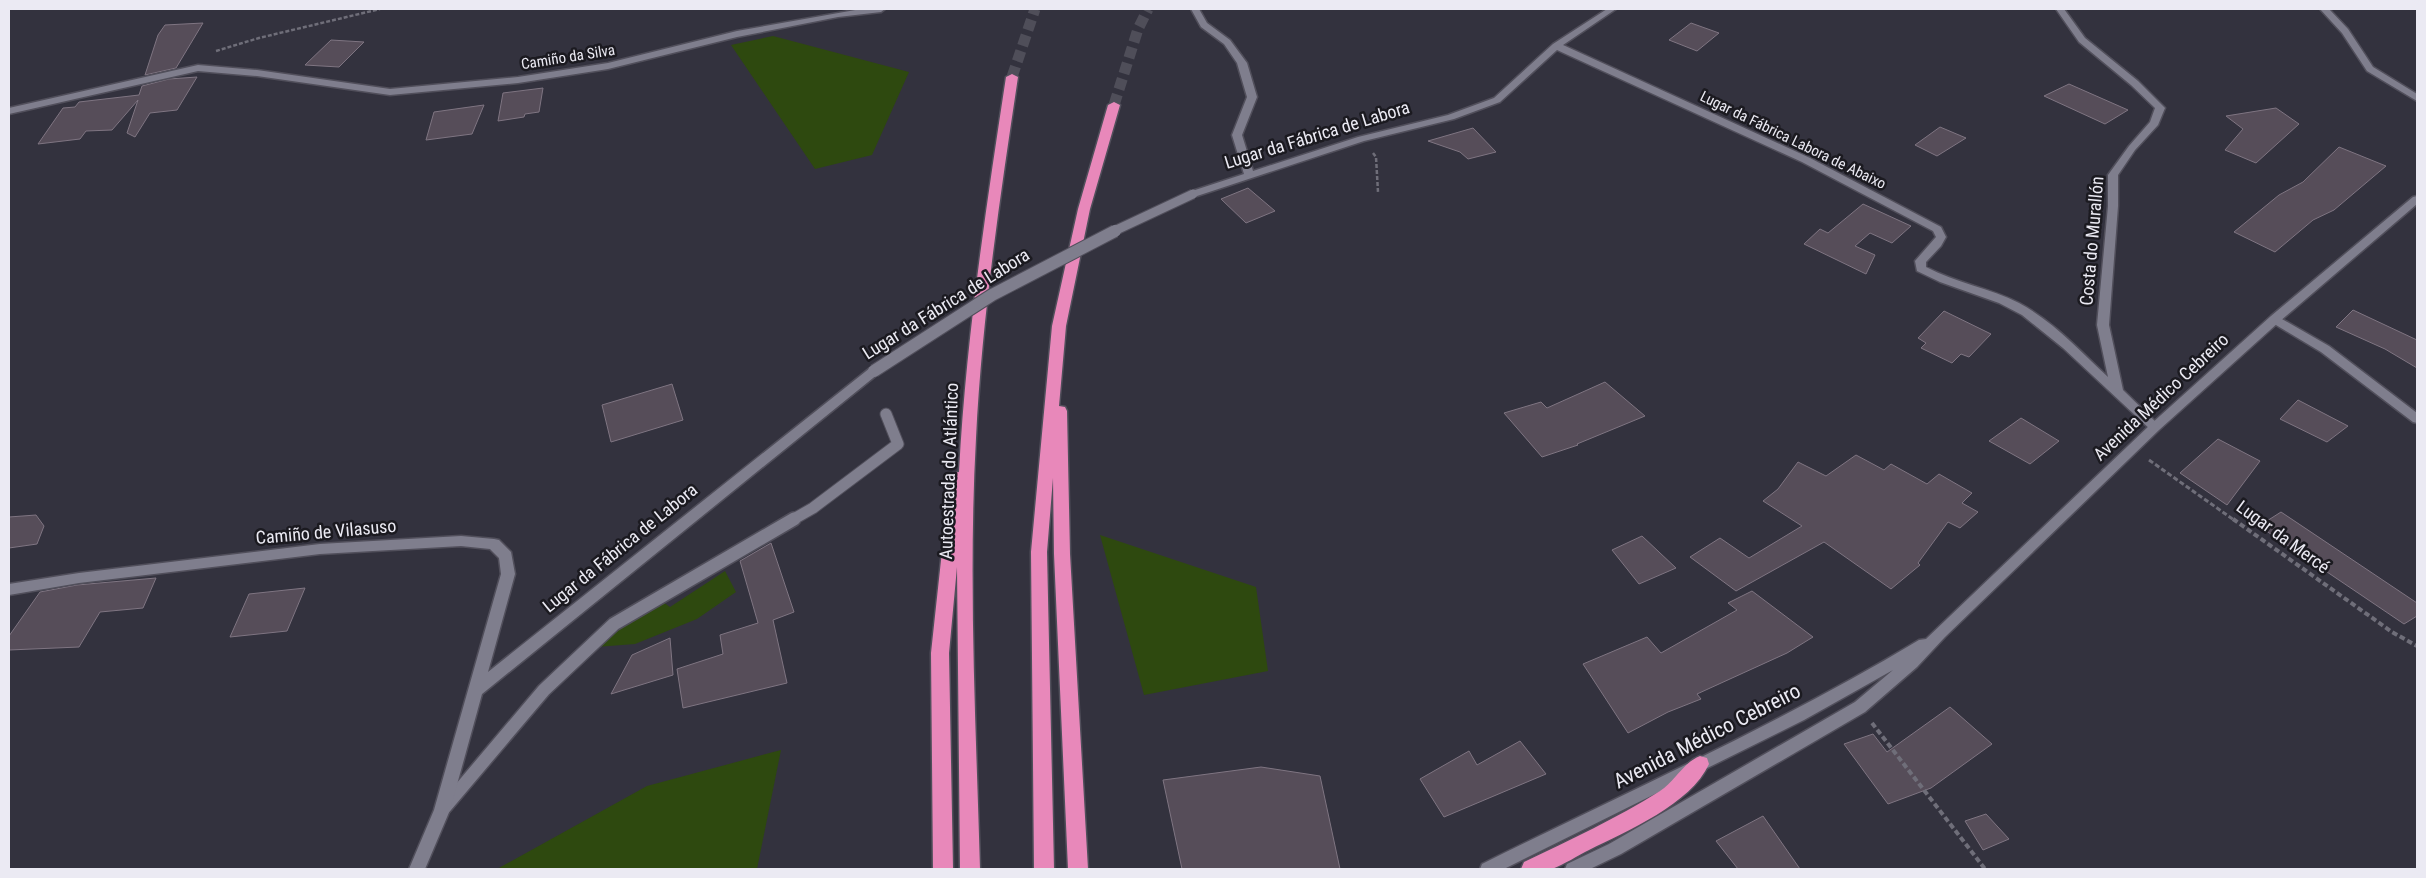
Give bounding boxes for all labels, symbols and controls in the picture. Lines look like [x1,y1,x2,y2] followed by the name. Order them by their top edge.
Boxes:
[520,41,616,73] street label: Camiño da Silva
[1697,87,1889,193] street label: Lugar da Fábrica Labora de Abaixo
[1222,96,1412,173] street label: Lugar da Fábrica de Labora
[2075,175,2108,306] street label: Costa do Murallón
[859,244,1033,364] street label: Lugar da Fábrica de Labora
[2089,329,2232,465] street label: Avenida Médico Cebreiro
[935,382,962,560] street label: Autoestrada do Atlántico
[538,479,701,616] street label: Lugar da Fábrica de Labora
[2233,496,2334,577] street label: Lugar da Mercé
[255,515,397,548] street label: Camiño de Vilasuso
[1610,678,1804,794] street label: Avenida Médico Cebreiro

